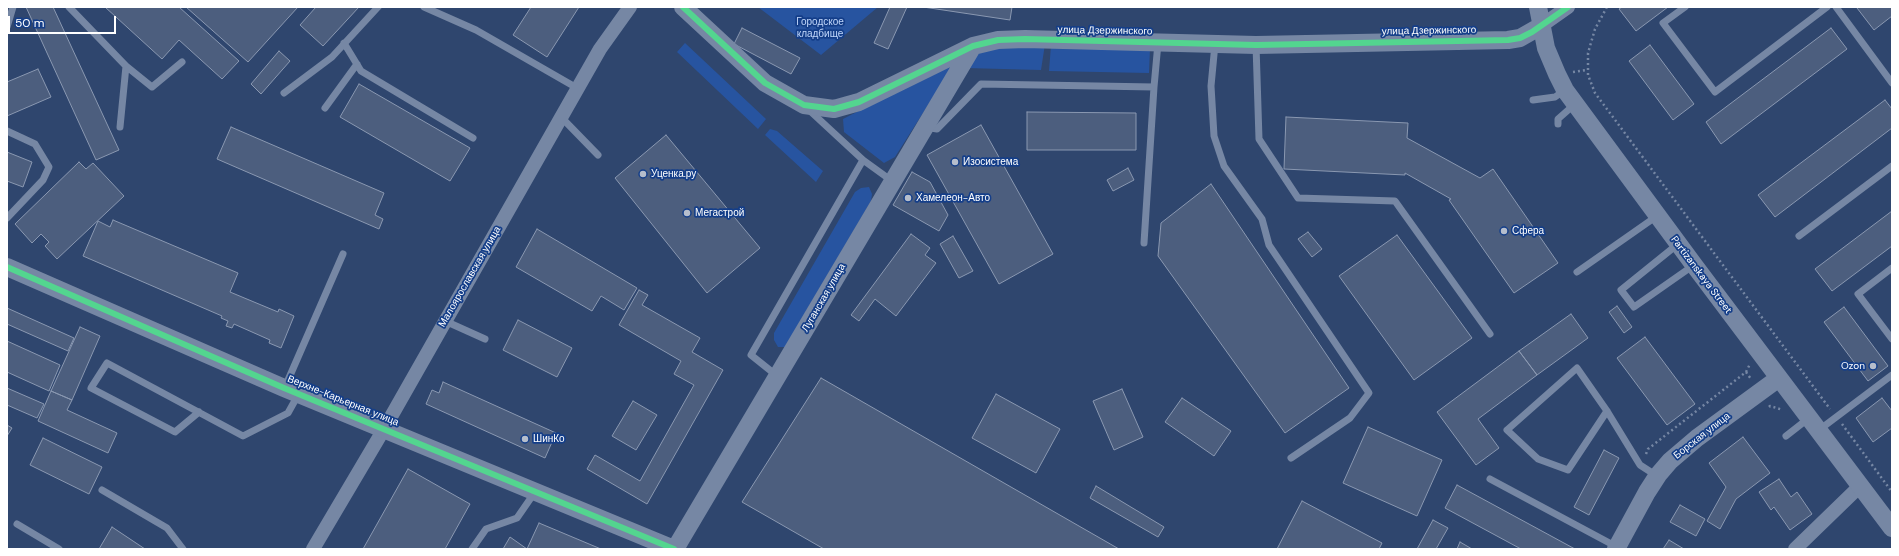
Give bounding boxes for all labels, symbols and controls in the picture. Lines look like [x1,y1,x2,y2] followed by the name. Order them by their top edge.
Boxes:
[10,8,118,34] scale bar
[15,15,44,31] text: 50 m
[796,16,844,40] park label: Городское кладбище
[1058,24,1152,38] street label: улица Дзержинского
[1382,24,1476,38] street label: улица Дзержинского
[963,156,1018,168] place label: Изосистема
[950,157,960,167] marker: Изосистема
[651,168,696,180] place label: Уценка.ру
[638,169,648,179] marker: Уценка.ру
[916,192,990,204] place label: Хамелеон-Авто
[903,193,913,203] marker: Хамелеон-Авто
[695,207,744,219] place label: Мегастрой
[682,208,692,218] marker: Мегастрой
[436,224,504,330] street label: Малоярославская улица
[1512,225,1544,237] place label: Сфера
[1499,226,1509,236] marker: Сфера
[1668,234,1734,316] street label: Partizanskaya Street
[800,262,848,334] street label: Луганская улица
[1841,360,1865,372] place label: Ozon
[1868,361,1878,371] marker: Ozon
[286,373,400,429] street label: Верхне-Карьерная улица
[1671,410,1733,462] street label: Борская улица
[533,433,565,445] place label: ШинКо
[520,434,530,444] marker: ШинКо

